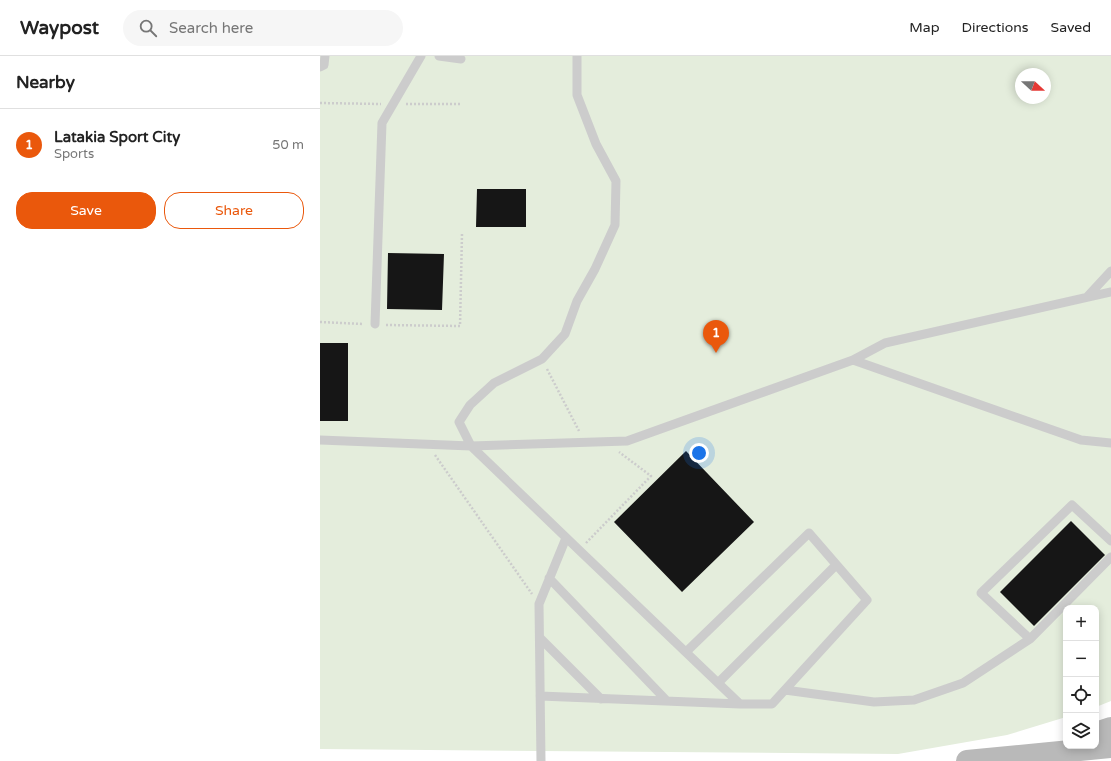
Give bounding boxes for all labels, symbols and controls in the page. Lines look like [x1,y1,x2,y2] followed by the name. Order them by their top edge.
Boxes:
[123,10,403,46] search box
[20,17,99,39] text: Waypost
[137,17,159,39] icon: search
[169,19,253,37] text: Search here
[909,19,940,36] text: Map
[962,19,1029,36] text: Directions
[1051,19,1091,36] text: Saved
[1015,68,1051,104] north arrow
[16,72,75,93] text: Nearby
[54,128,180,146] text: Latakia Sport City
[25,137,33,153] text: 1
[272,137,304,153] text: 50 m
[54,146,94,162] text: Sports
[16,192,156,229] button: Save
[164,192,304,229] button: Share
[703,320,729,353] pin: 1
[689,443,709,463] your location
[1063,605,1099,749] map controls
[1063,605,1099,641] button: +
[1063,641,1099,677] button: −
[1063,677,1099,713] button: locate
[1063,713,1099,749] button: layers

